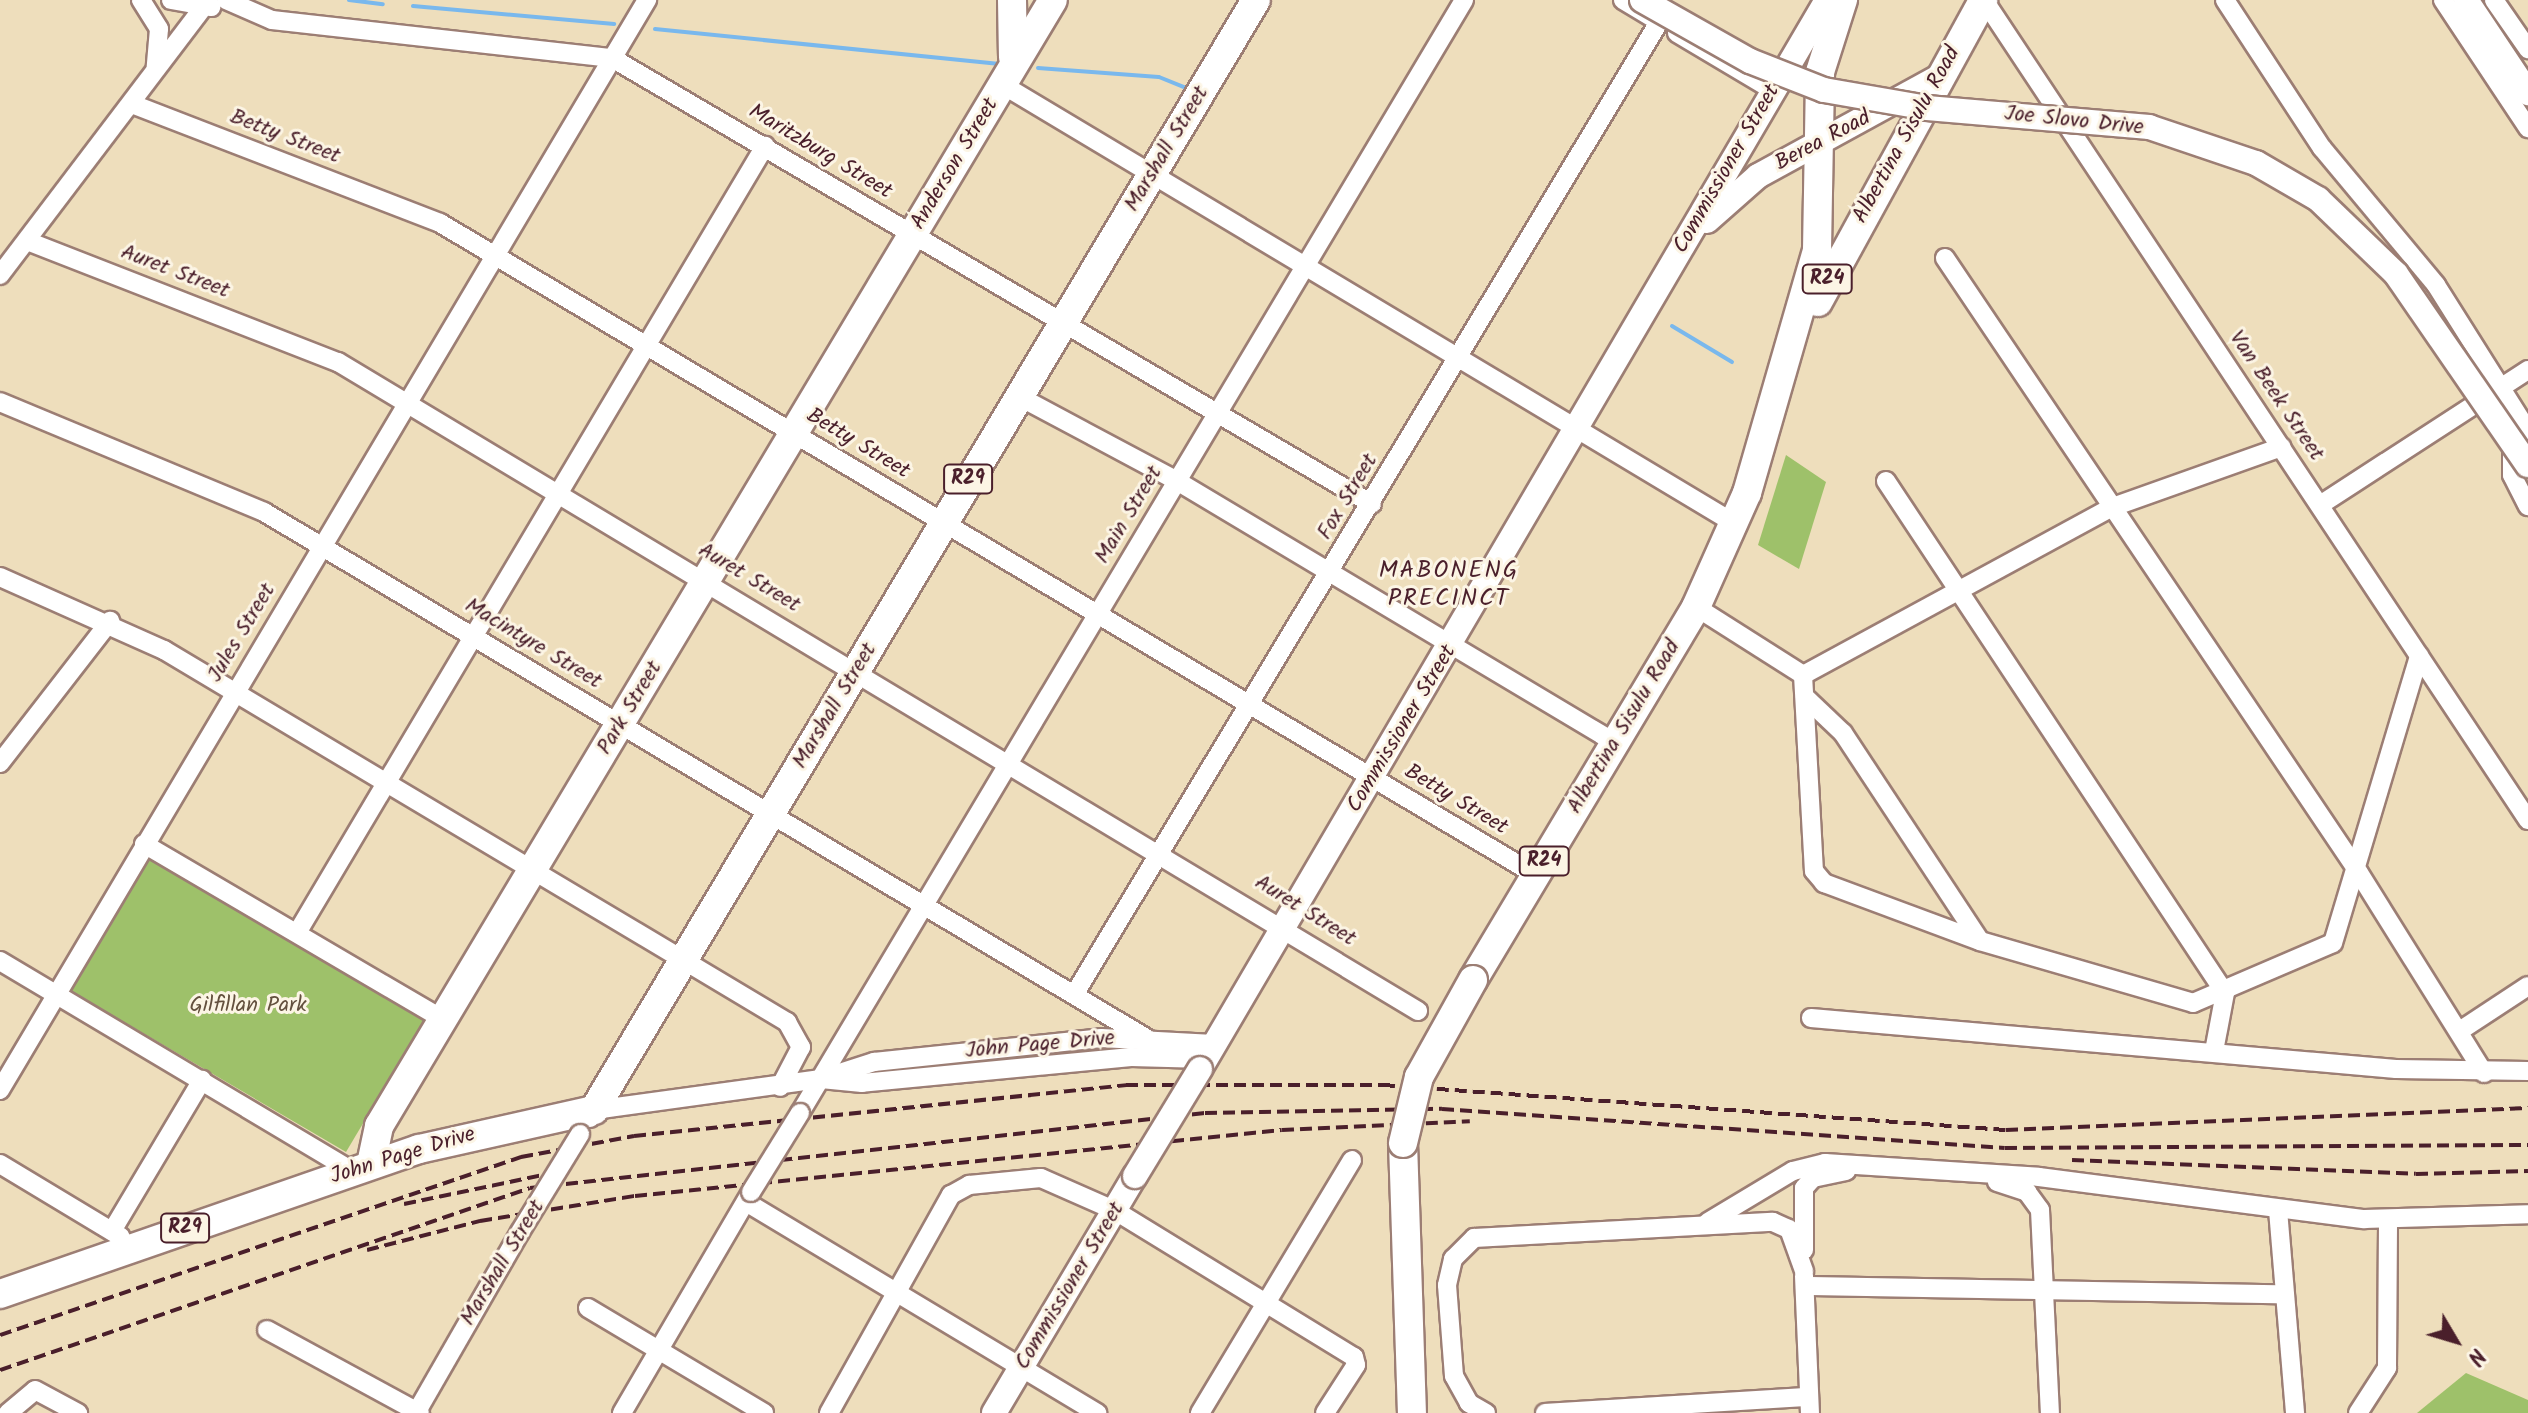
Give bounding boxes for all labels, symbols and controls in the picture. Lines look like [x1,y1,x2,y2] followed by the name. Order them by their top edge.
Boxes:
[1847,42,1967,228] street label: Albertina Sisulu Road
[1668,80,1786,258] street label: Commissioner Street
[1119,81,1215,217] street label: Marshall Street
[905,93,1005,235] street label: Anderson Street
[743,99,897,205] street label: Maritzburg Street
[2003,101,2145,141] street label: Joe Slovo Drive
[226,104,344,170] street label: Betty Street
[1771,105,1875,177] street label: Berea Road
[117,239,233,305] street label: Auret Street
[1801,263,1853,295] road number: R24
[2223,326,2329,466] street label: Van Beek Street
[802,403,914,485] street label: Betty Street
[1312,449,1384,545] street label: Fox Street
[1090,461,1168,569] street label: Main Street
[942,463,994,495] road number: R29
[693,537,805,619] street label: Auret Street
[1379,557,1519,613] district label: MABONENG PRECINCT
[202,579,282,687] street label: Jules Street
[460,593,606,695] street label: Macintyre Street
[1562,635,1686,819] street label: Albertina Sisulu Road
[787,638,883,774] street label: Marshall Street
[1342,640,1462,818] street label: Commissioner Street
[592,656,668,760] street label: Park Street
[1400,759,1512,841] street label: Betty Street
[1518,845,1570,877] road number: R24
[1250,870,1360,952] street label: Auret Street
[189,993,307,1019] park label: Gilfillan Park
[964,1025,1116,1065] street label: John Page Drive
[327,1121,479,1191] street label: John Page Drive
[455,1195,551,1331] street label: Marshall Street
[1010,1197,1130,1375] street label: Commissioner Street
[159,1212,211,1244] road number: R29
[2416,1301,2496,1381] north arrow
[2457,1340,2493,1372] text: N

